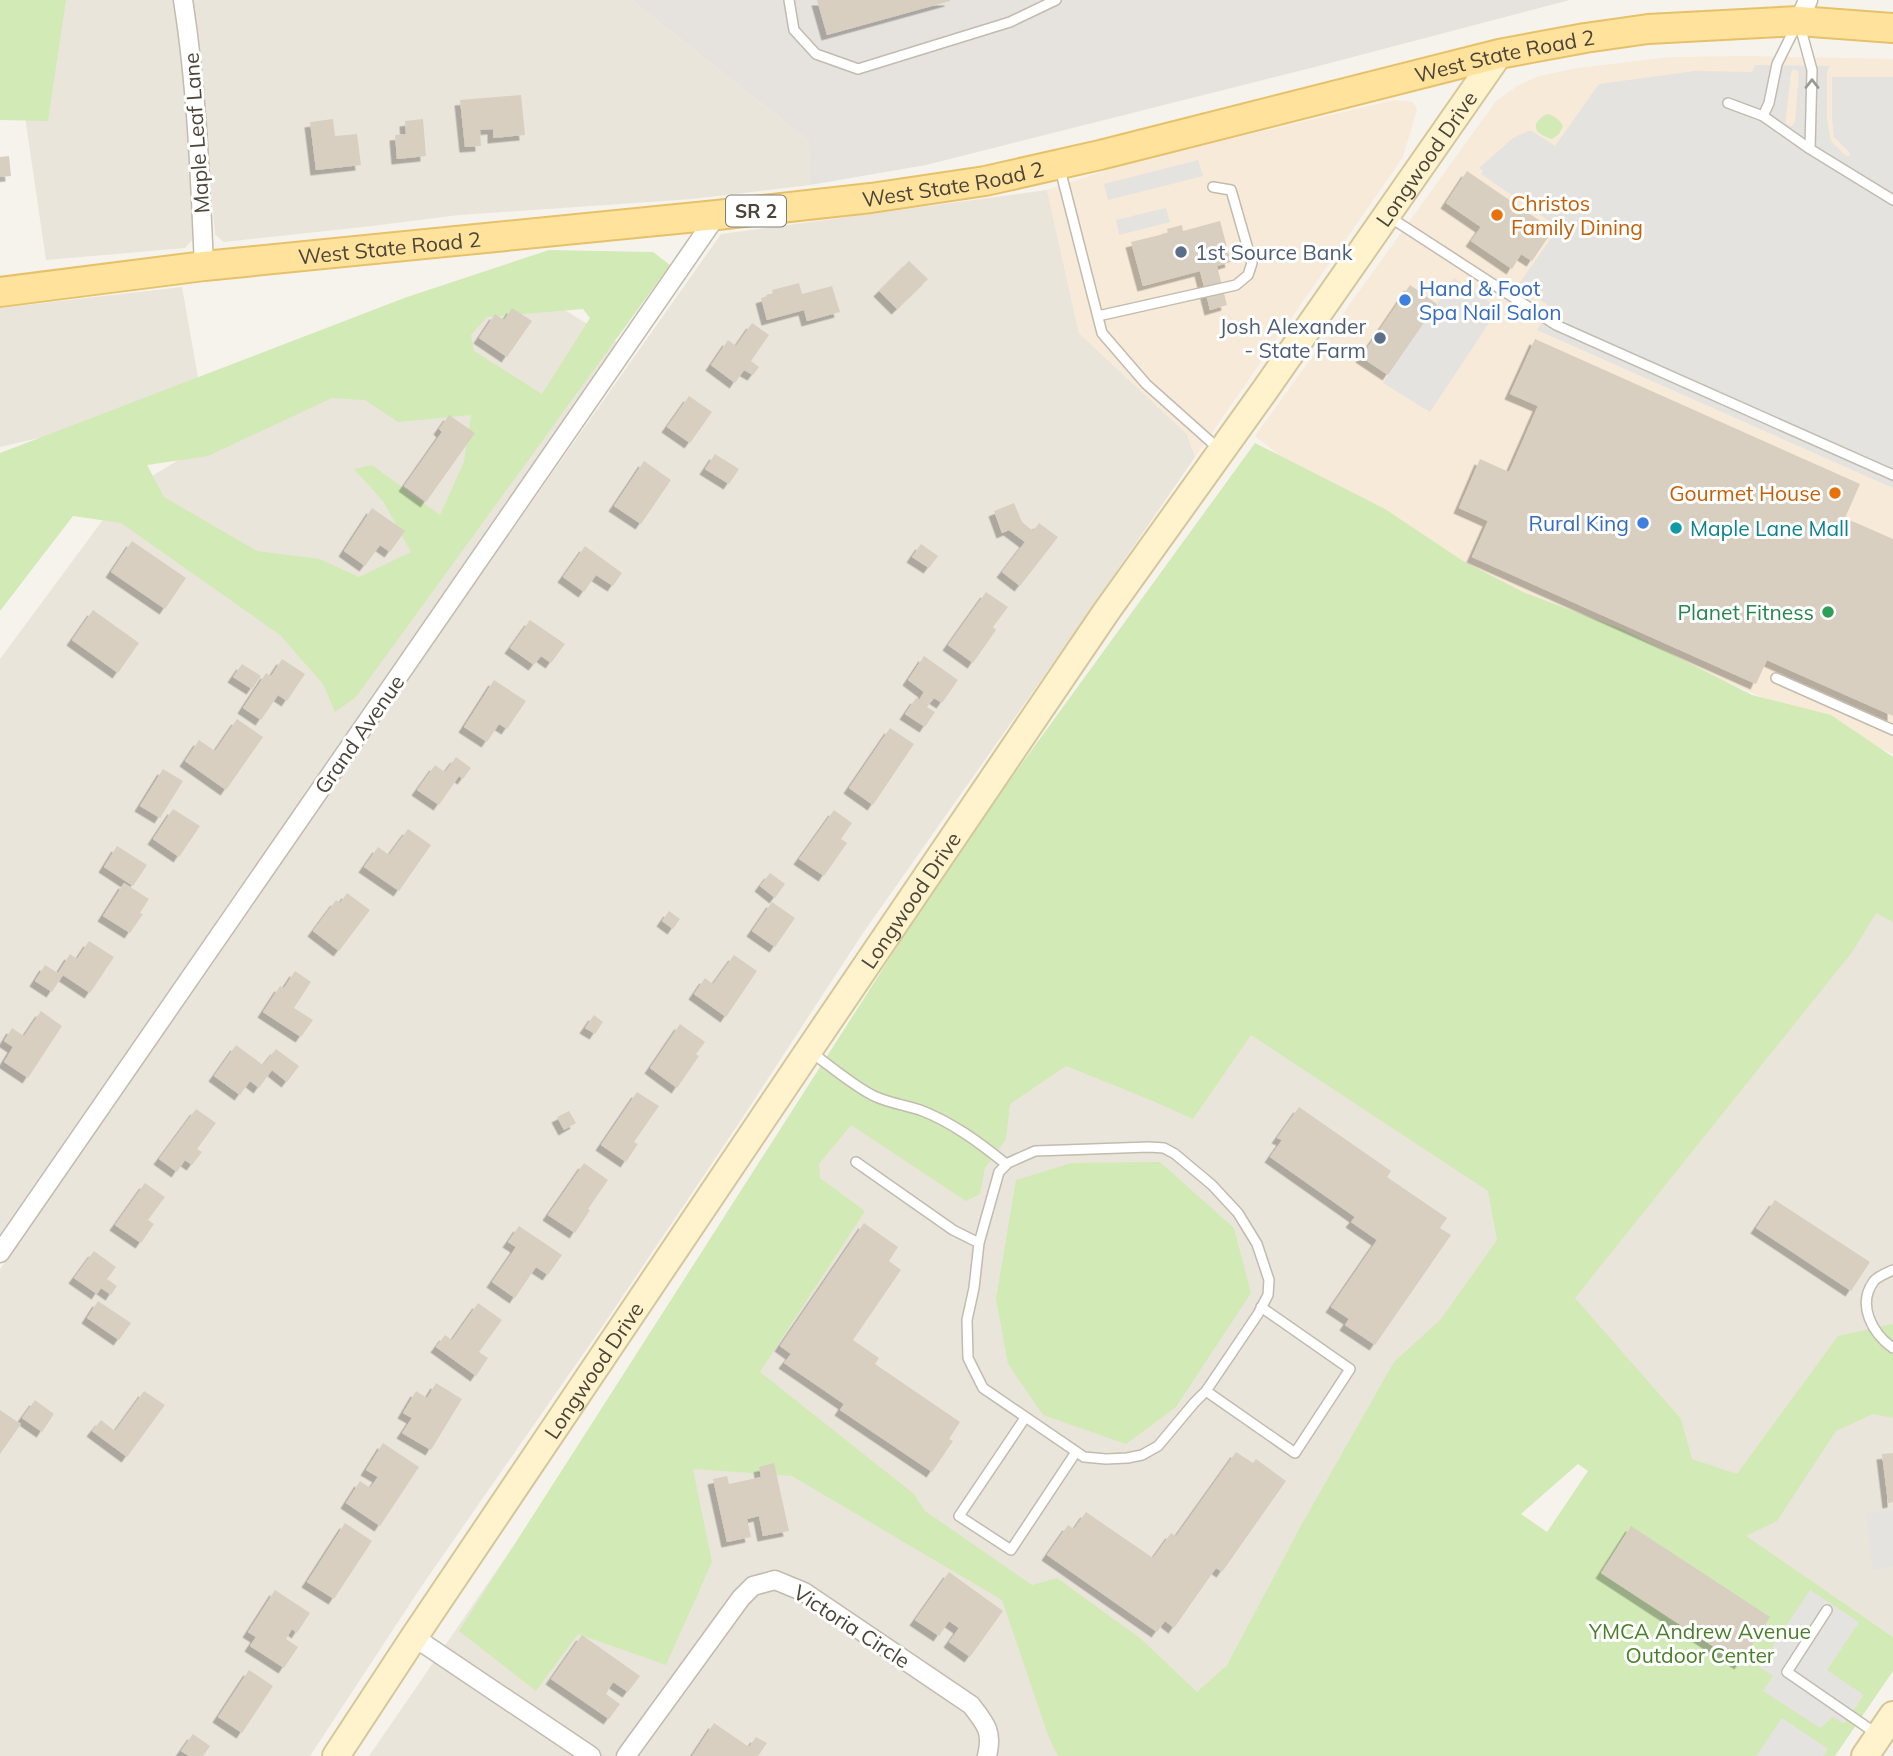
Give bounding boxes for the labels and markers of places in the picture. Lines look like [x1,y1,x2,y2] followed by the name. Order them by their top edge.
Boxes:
[1511,190,1643,240] place label: Christos Family Dining
[1489,207,1505,223] marker: Christos Family Dining
[1195,239,1353,265] place label: 1st Source Bank
[1173,244,1189,260] marker: 1st Source Bank
[1419,275,1562,325] place label: Hand & Foot Spa Nail Salon
[1397,292,1413,308] marker: Hand & Foot Spa Nail Salon
[1219,313,1366,363] place label: Josh Alexander - State Farm
[1372,330,1388,346] marker: Josh Alexander - State Farm
[1669,480,1821,506] place label: Gourmet House
[1827,485,1843,501] marker: Gourmet House
[1528,510,1629,536] place label: Rural King
[1635,515,1651,531] marker: Rural King
[1690,515,1849,541] place label: Maple Lane Mall
[1668,520,1684,536] marker: Maple Lane Mall
[1677,599,1814,625] place label: Planet Fitness
[1820,604,1836,620] marker: Planet Fitness

